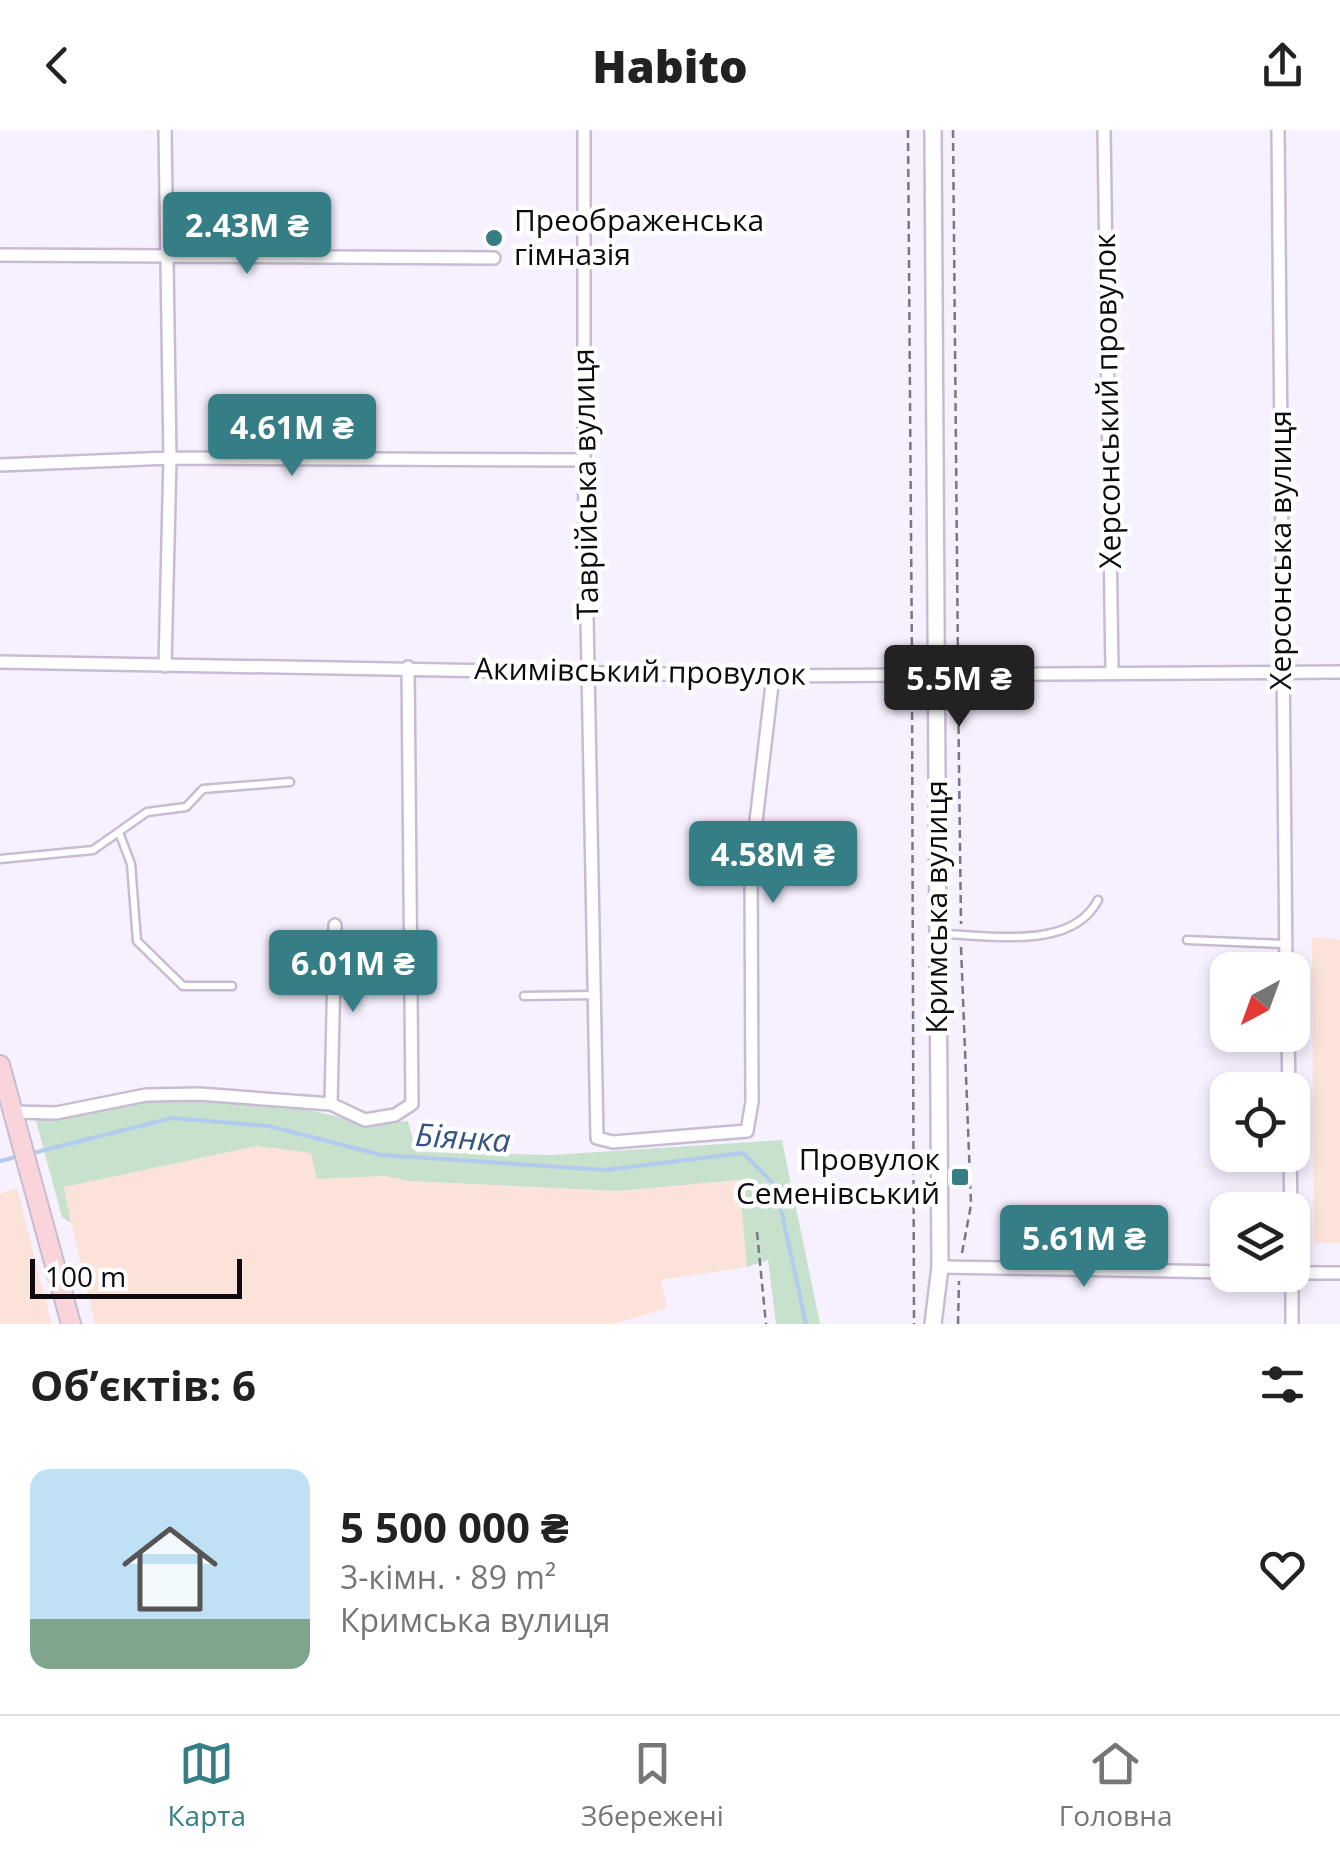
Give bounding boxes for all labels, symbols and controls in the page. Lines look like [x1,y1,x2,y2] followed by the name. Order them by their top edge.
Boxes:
[592,35,748,96] text: Habito
[30,38,85,93] icon: back
[1255,38,1310,93] icon: share
[155,192,339,277] pin: 2.43M ₴
[514,199,764,274] place label: Преображенська гімназія
[185,203,309,246] text: 2.43M ₴
[483,227,505,249] marker: Преображенська гімназія
[1083,232,1130,569] street label: Херсонський провулок
[562,348,607,620] street label: Таврійська вулиця
[200,394,384,479] pin: 4.61M ₴
[230,405,354,448] text: 4.61M ₴
[1259,410,1300,690] street label: Херсонська вулиця
[878,645,1040,730] pin: 5.5M ₴
[474,647,807,694] street label: Акимівський провулок
[906,656,1012,699] text: 5.5M ₴
[915,780,956,1034] street label: Кримська вулиця
[681,821,865,906] pin: 4.58M ₴
[711,832,835,875] text: 4.58M ₴
[261,930,445,1015] pin: 6.01M ₴
[291,941,415,984] text: 6.01M ₴
[1210,952,1310,1052] north arrow
[1210,952,1310,1292] map controls
[1210,1072,1310,1172] button: locate
[414,1112,512,1161] water label: Біянка
[736,1138,940,1213] place label: Провулок Семенівський
[949,1166,971,1188] marker: Провулок Семенівський
[1210,1192,1310,1292] button: layers
[992,1205,1176,1290] pin: 5.61M ₴
[1022,1216,1146,1259] text: 5.61M ₴
[30,1254,242,1298] scale bar
[45,1257,126,1295] text: 100 m
[30,1356,256,1413] text: Об’єктів: 6
[1255,1357,1310,1412] icon: filters
[340,1498,569,1555] text: 5 500 000 ₴
[110,1509,230,1629] icon: home
[1255,1542,1310,1597] icon: heart
[340,1555,556,1598] text: 3-кімн. · 89 m²
[340,1598,611,1641] text: Кримська вулиця
[168,1736,246,1834] tab: Карта
[581,1736,724,1834] tab: Збережені
[1059,1736,1172,1834] tab: Головна

